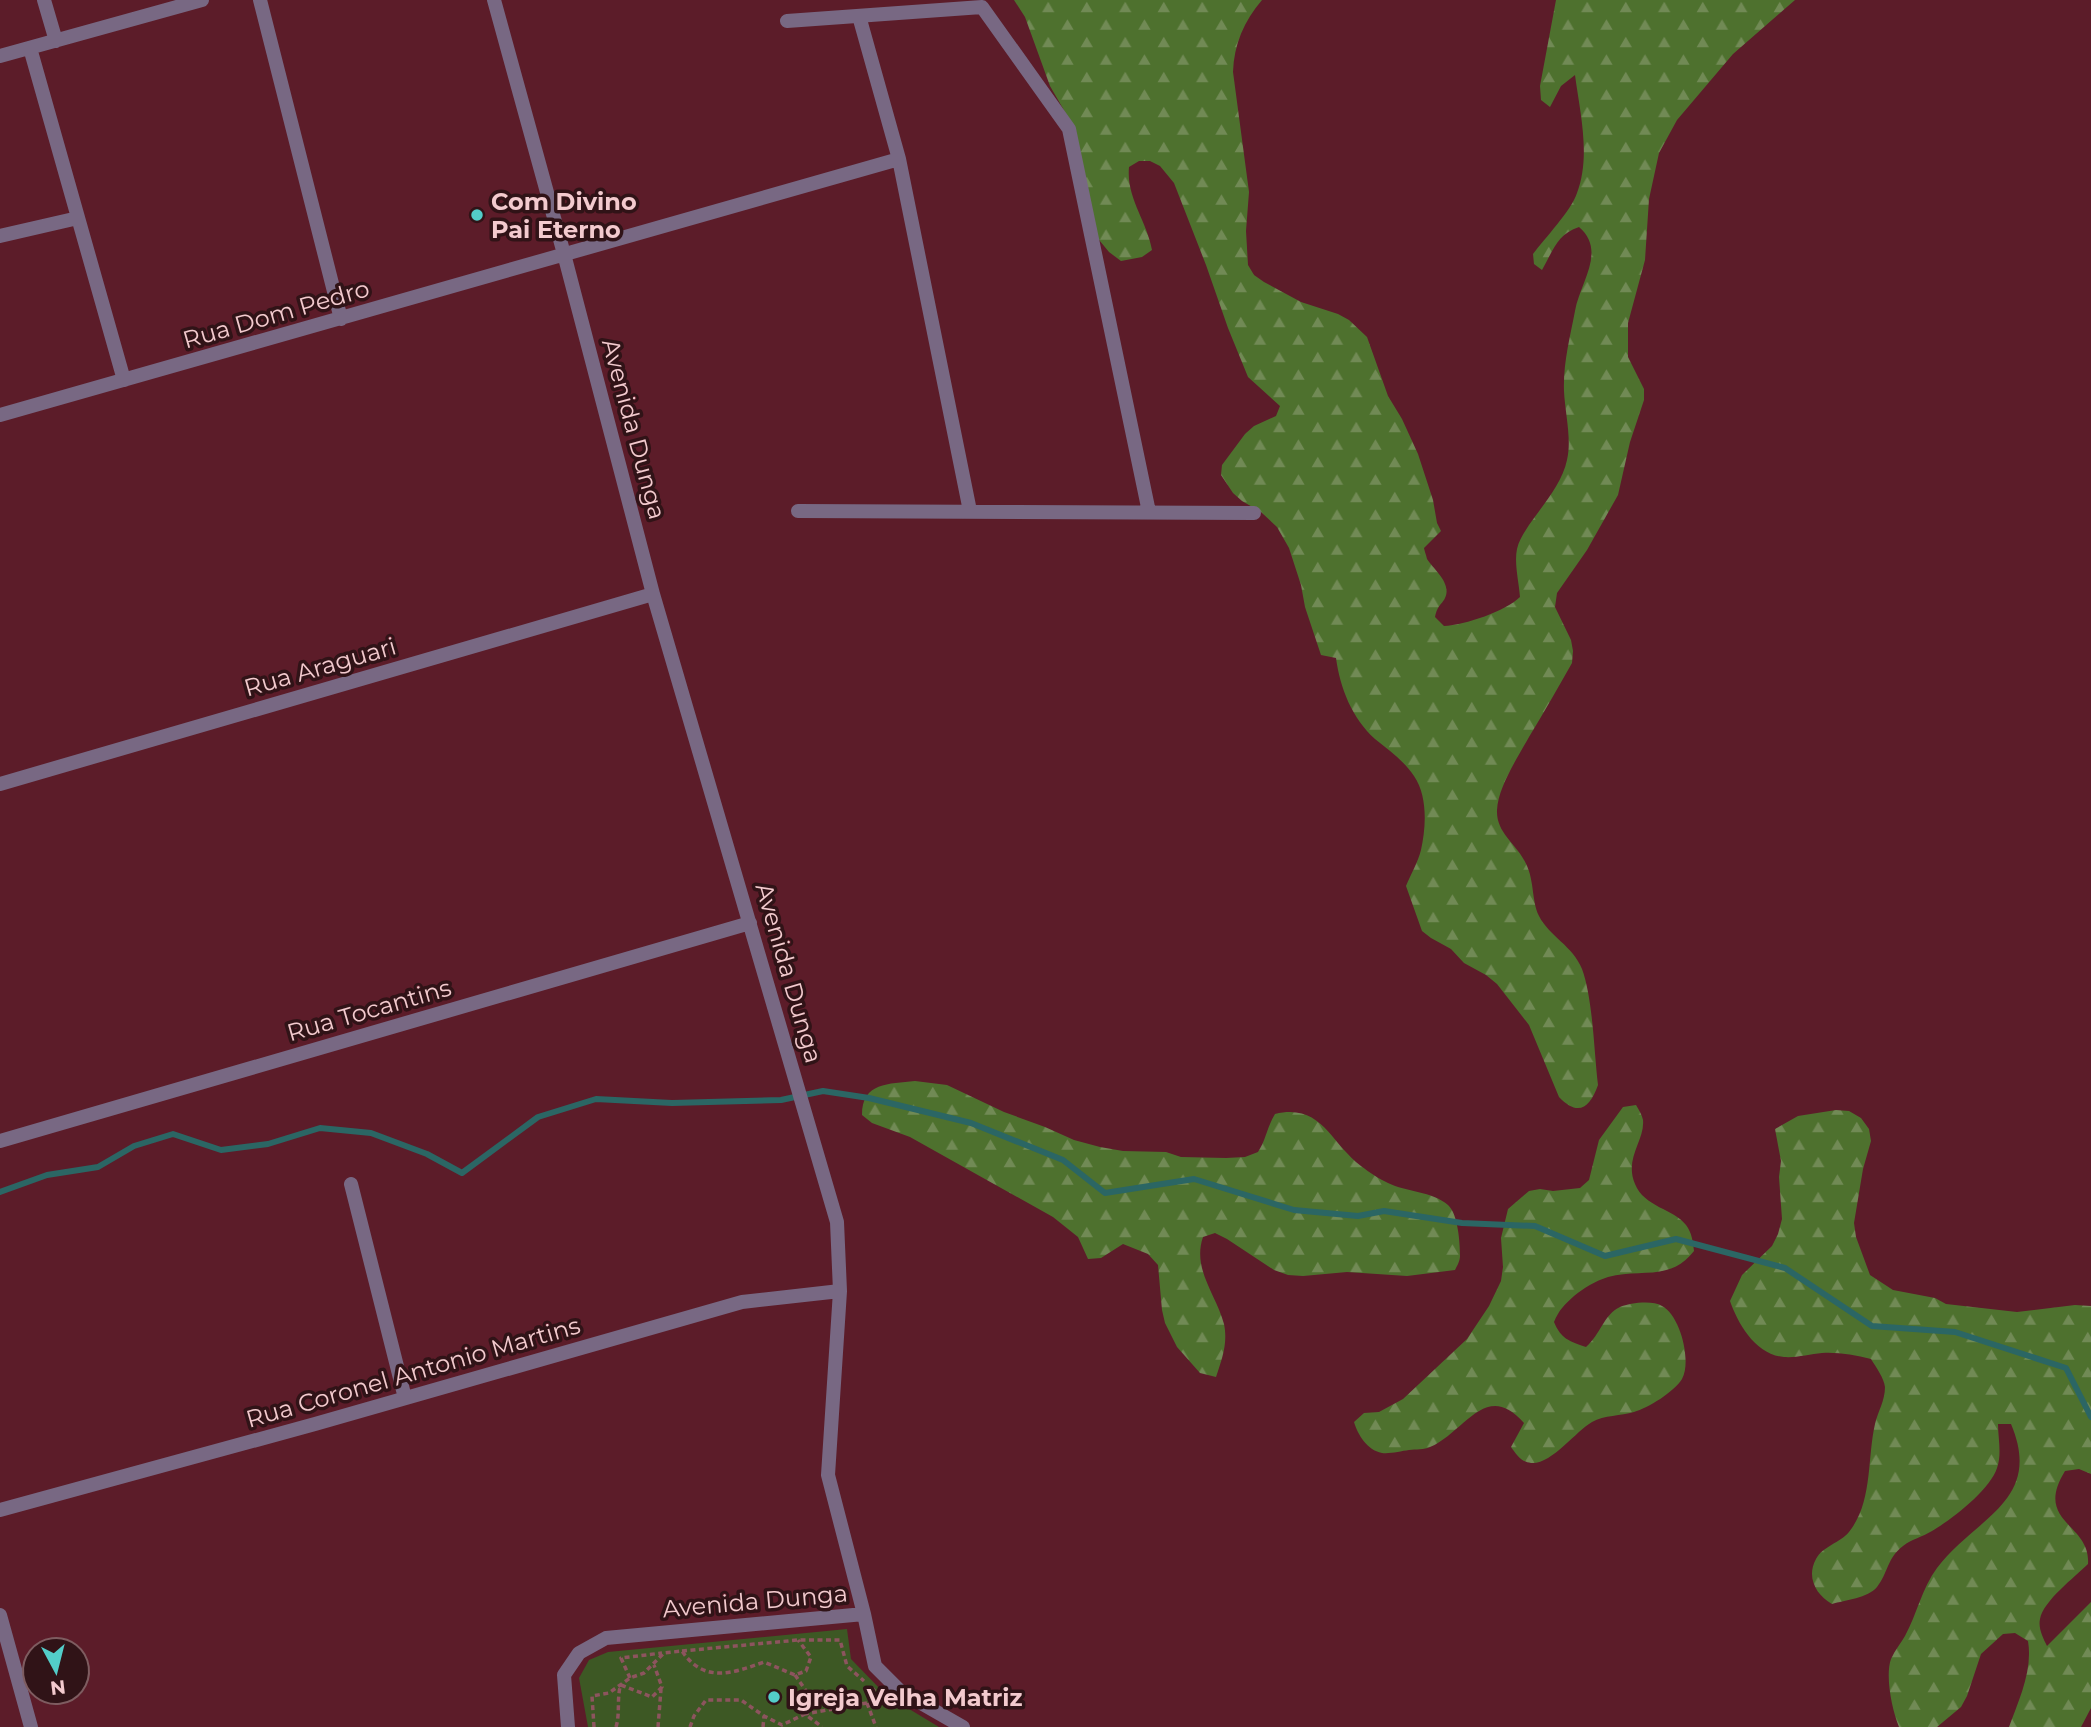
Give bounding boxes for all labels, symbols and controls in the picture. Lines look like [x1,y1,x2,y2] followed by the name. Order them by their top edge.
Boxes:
[491,187,637,244] place label: Com Divino Pai Eterno
[469,207,485,223] marker: Com Divino Pai Eterno
[179,274,373,354] street label: Rua Dom Pedro
[596,335,672,523] street label: Avenida Dunga
[241,631,399,703] street label: Rua Araguari
[749,880,829,1066] street label: Avenida Dunga
[284,973,454,1047] street label: Rua Tocantins
[243,1310,583,1434] street label: Rua Coronel Antonio Martins
[661,1578,849,1624] street label: Avenida Dunga
[21,1636,91,1706] north arrow
[49,1675,67,1700] text: N
[788,1683,1023,1712] place label: Igreja Velha Matriz
[766,1689,782,1705] marker: Igreja Velha Matriz

